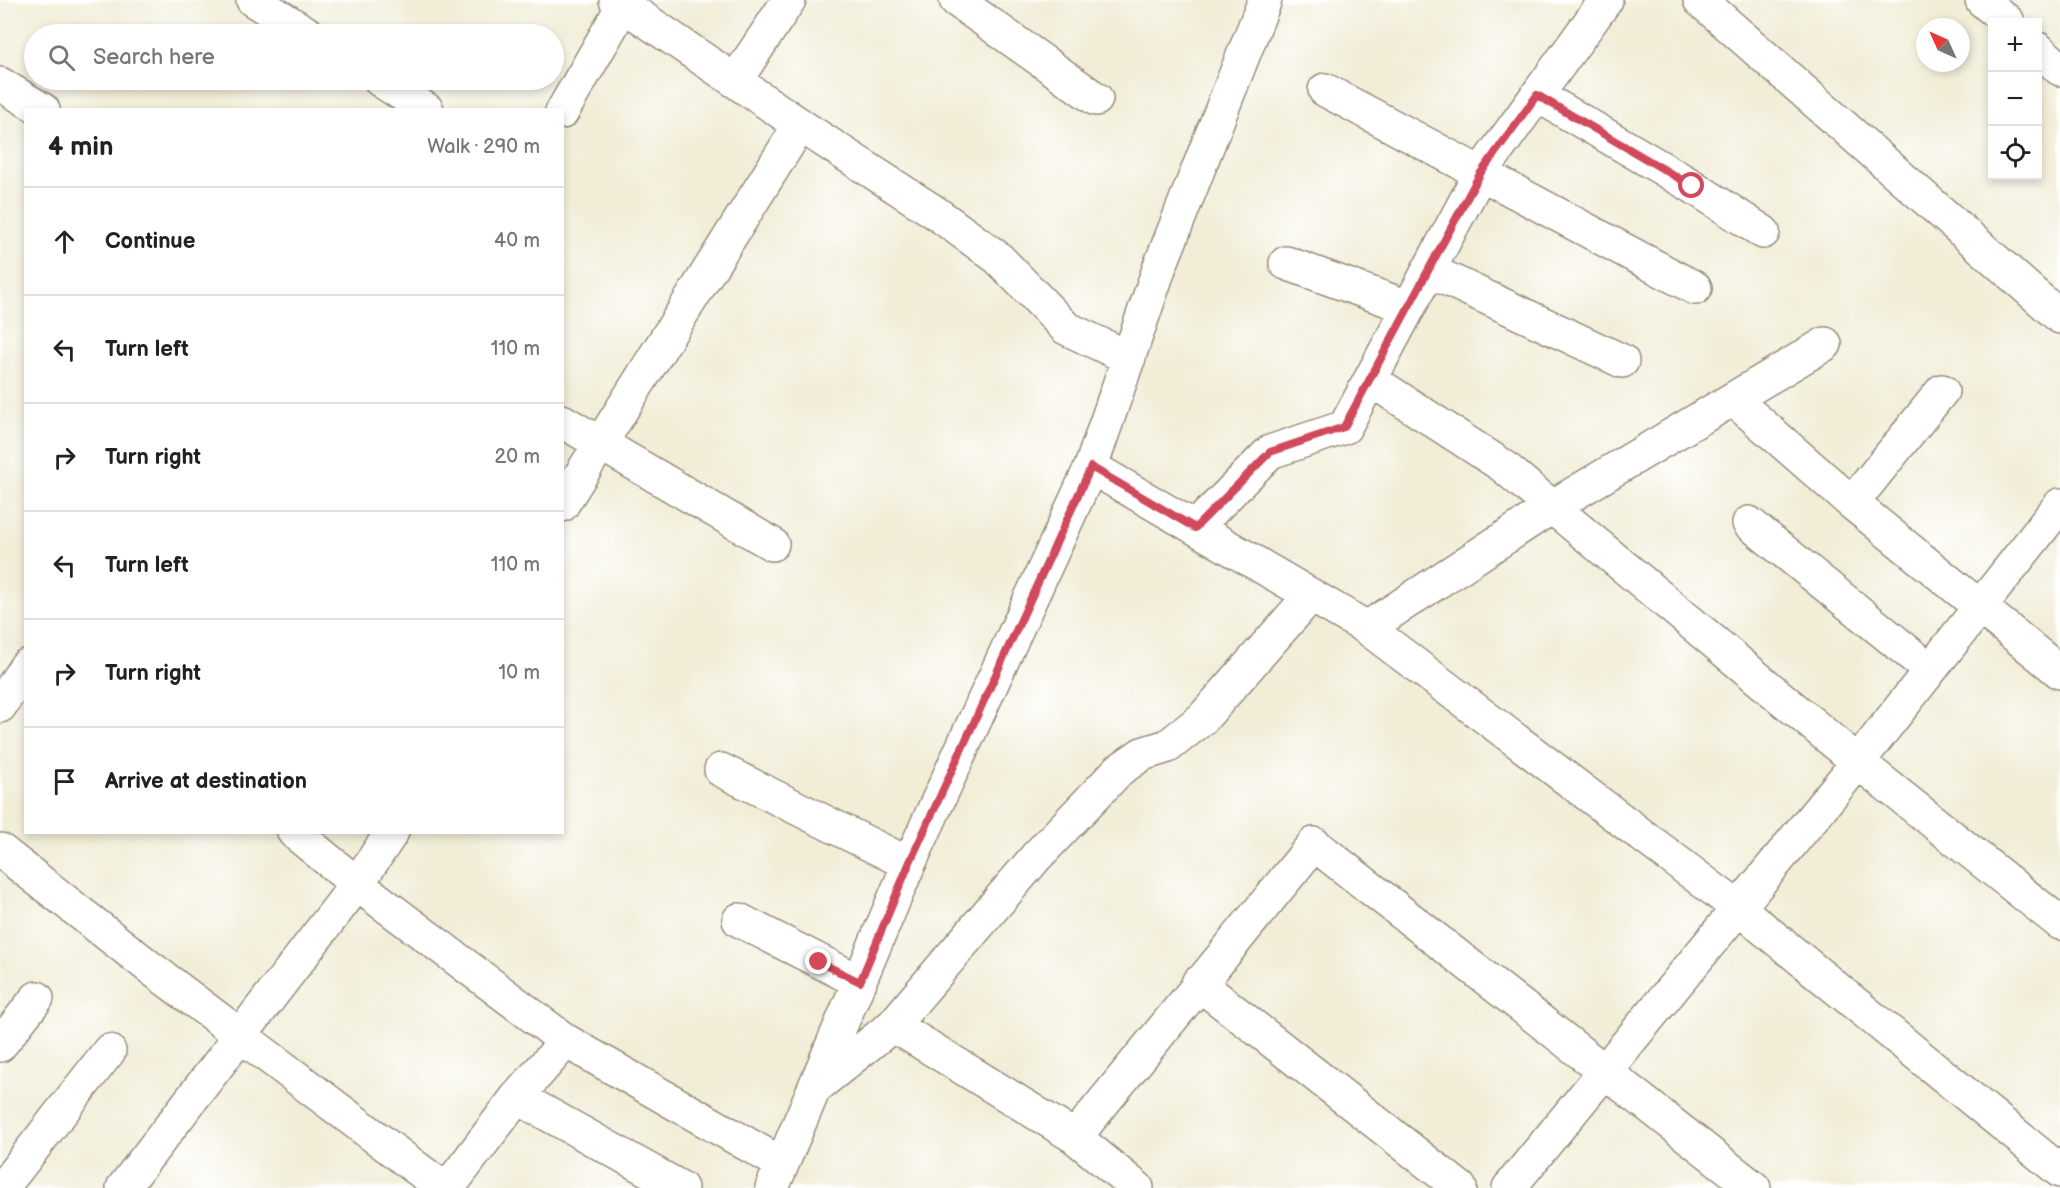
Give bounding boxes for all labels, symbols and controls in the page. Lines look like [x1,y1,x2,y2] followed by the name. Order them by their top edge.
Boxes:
[1916,18,1970,72] north arrow
[1988,18,2042,180] map controls
[1988,18,2042,72] button: +
[24,24,564,90] search box
[45,41,78,74] icon: search
[93,44,215,71] text: Search here
[1988,72,2042,126] button: −
[1988,126,2042,180] button: locate
[48,132,113,163] text: 4 min
[427,135,540,159] text: Walk · 290 m
[1678,172,1704,198] route start
[48,225,81,258] icon: ahead
[105,228,195,255] text: Continue
[494,229,540,253] text: 40 m
[48,333,81,366] icon: left
[105,336,189,363] text: Turn left
[491,337,540,361] text: 110 m
[48,441,81,474] icon: right
[105,444,201,471] text: Turn right
[495,445,540,469] text: 20 m
[48,549,81,582] icon: left
[105,552,189,579] text: Turn left
[491,553,540,577] text: 110 m
[48,657,81,690] icon: right
[105,660,201,687] text: Turn right
[499,661,540,685] text: 10 m
[48,765,81,798] icon: arrive
[105,768,307,795] text: Arrive at destination
[805,948,831,974] route end

